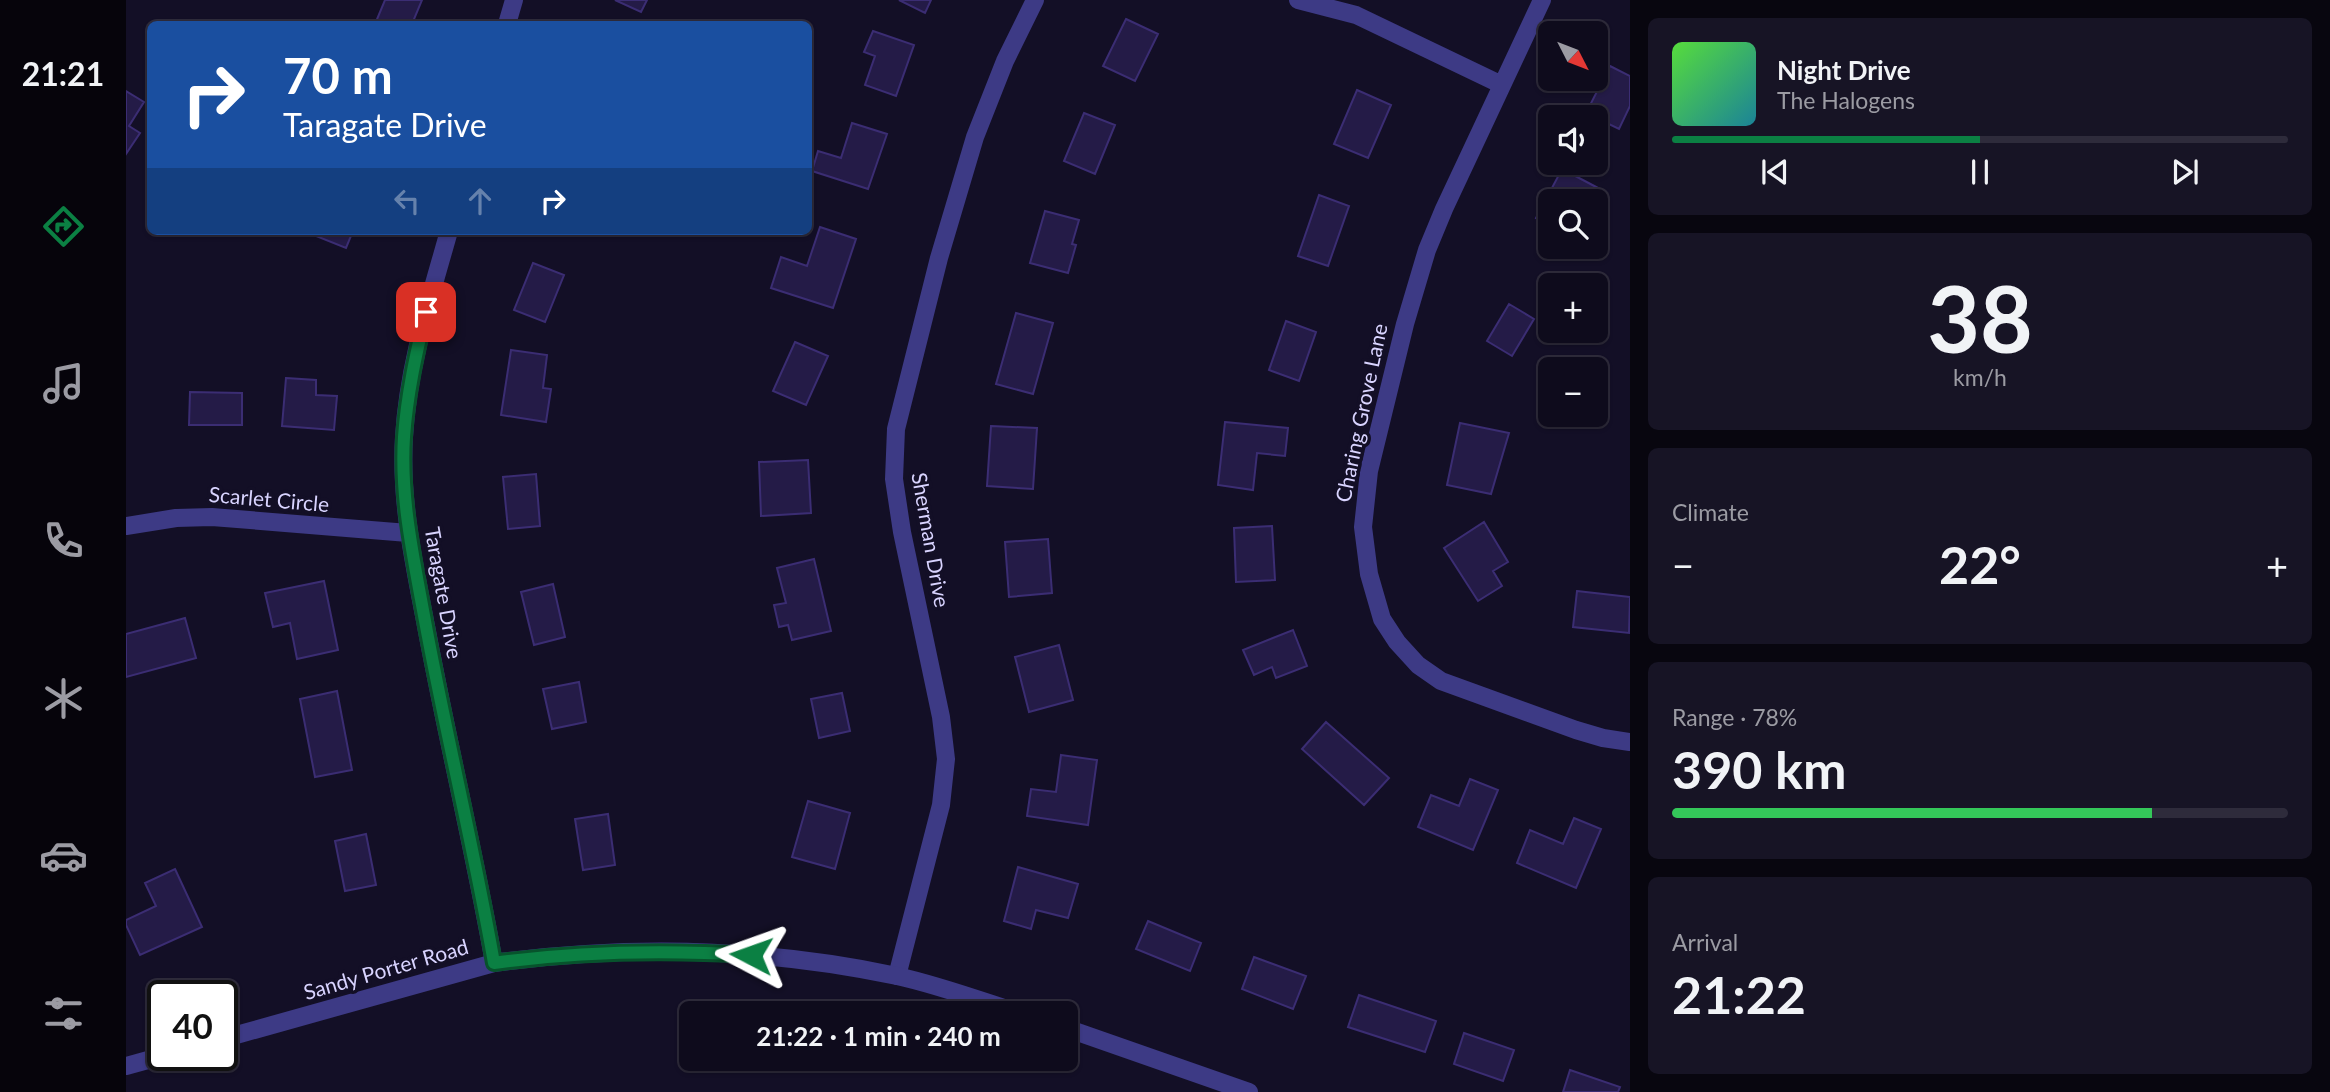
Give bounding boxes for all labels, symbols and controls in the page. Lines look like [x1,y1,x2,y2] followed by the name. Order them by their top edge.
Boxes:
[1538,21,1608,91] north arrow
[1538,21,1608,427] map controls
[283,46,393,104] text: 70 m
[168,49,259,140] icon: right
[22,54,104,93] text: 21:21
[1777,54,1911,86] text: Night Drive
[1777,86,1915,114] text: The Halogens
[283,105,487,144] text: Taragate Drive
[1538,105,1608,175] button: sound
[1756,153,1794,191] icon: previous
[1961,153,1999,191] icon: pause
[2166,153,2204,191] icon: next
[388,182,426,220] icon: left
[461,182,499,220] icon: ahead
[534,182,572,220] icon: right
[1538,189,1608,259] button: search
[39,202,88,251] icon: directions
[1927,263,2033,372] text: 38
[1538,273,1608,343] button: +
[396,282,456,342] pin
[407,293,445,331] icon: arrive
[1329,321,1392,504] street label: Charing Grove Lane
[1538,357,1608,427] button: −
[39,359,88,408] icon: music
[1953,363,2007,391] text: km/h
[907,470,956,609] street label: Sherman Drive
[208,481,330,516] street label: Scarlet Circle
[1672,498,1749,526] text: Climate
[39,516,88,565] icon: phone
[421,525,468,661] street label: Taragate Drive
[1939,533,2021,595] text: 22°
[1672,542,1694,588] text: −
[2266,542,2288,588] text: +
[39,674,88,723] icon: climate
[1672,703,1797,731] text: Range · 78%
[1672,738,1846,800] text: 390 km
[39,831,88,880] icon: car
[714,918,788,992] position arrow
[1672,928,1738,956] text: Arrival
[300,933,471,1004] street label: Sandy Porter Road
[1672,963,1806,1025] text: 21:22
[147,980,238,1071] speed limit sign: 40
[39,989,88,1038] icon: filters
[756,1020,1001,1052] text: 21:22 · 1 min · 240 m

